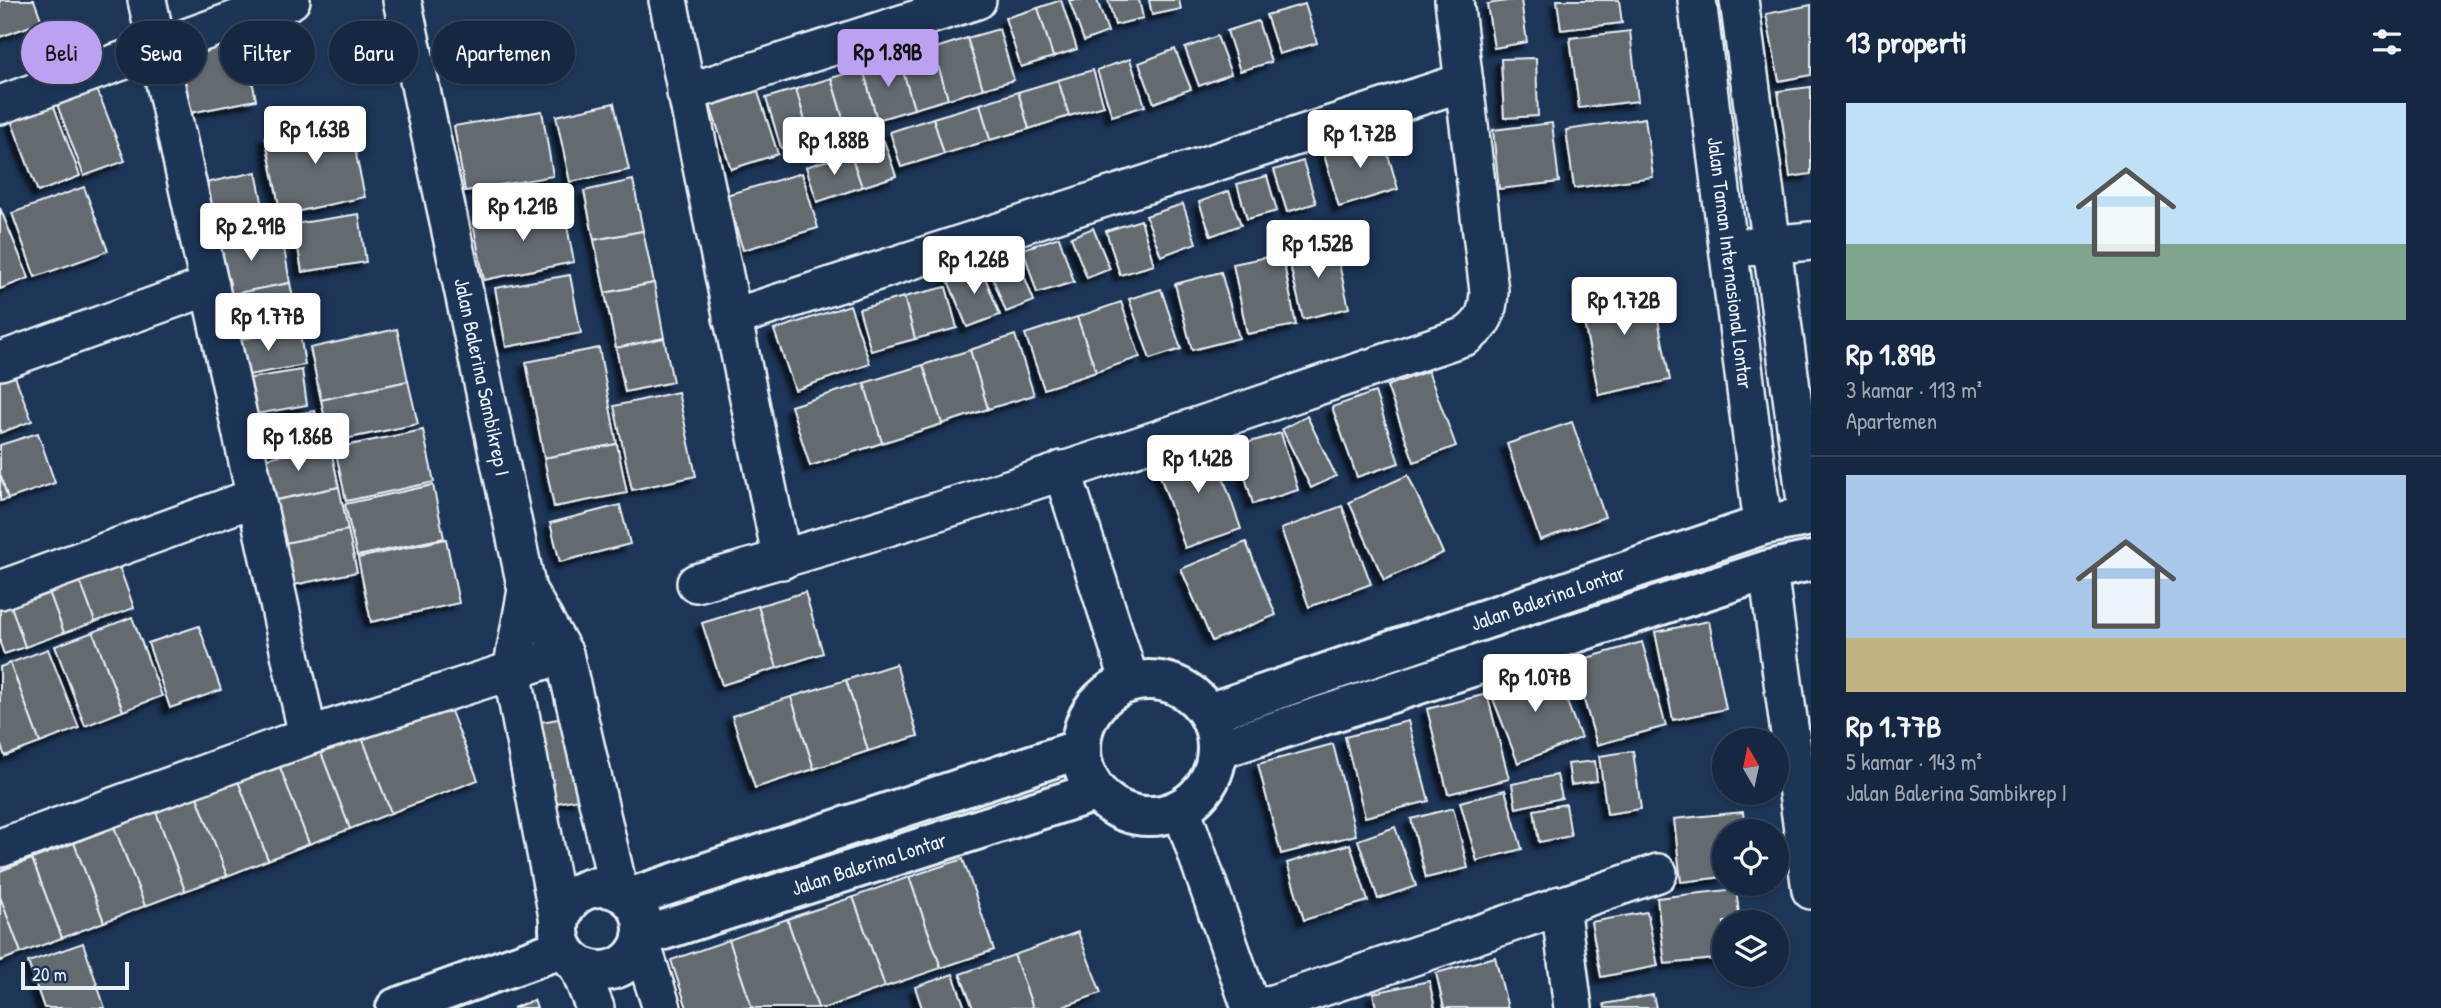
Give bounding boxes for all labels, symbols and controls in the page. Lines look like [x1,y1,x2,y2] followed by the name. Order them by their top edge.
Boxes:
[21,21,102,84] chip: Beli
[116,21,206,84] chip: Sewa
[220,21,315,84] chip: Filter
[329,21,418,84] chip: Baru
[432,21,575,84] chip: Apartemen
[1846,22,1967,62] text: 13 properti
[2368,23,2406,61] icon: filters
[816,29,960,89] pin: Rp 1.89B
[854,36,922,67] text: Rp 1.89B
[243,106,387,166] pin: Rp 1.63B
[1288,110,1432,170] pin: Rp 1.72B
[280,113,350,144] text: Rp 1.63B
[1324,117,1396,148] text: Rp 1.72B
[762,118,906,177] pin: Rp 1.88B
[799,124,869,155] text: Rp 1.88B
[1701,135,1760,391] street label: Jalan Taman Internasional Lontar
[2063,149,2189,275] icon: home
[451,184,595,243] pin: Rp 1.21B
[488,190,558,221] text: Rp 1.21B
[179,204,323,263] pin: Rp 2.91B
[216,210,286,241] text: Rp 2.91B
[1246,220,1390,280] pin: Rp 1.52B
[1282,227,1354,258] text: Rp 1.52B
[902,236,1046,296] pin: Rp 1.26B
[939,243,1009,274] text: Rp 1.26B
[447,275,518,479] street label: Jalan Balerina Sambikrep I
[1552,278,1696,337] pin: Rp 1.72B
[1588,284,1660,315] text: Rp 1.72B
[196,294,340,353] pin: Rp 1.77B
[231,300,305,331] text: Rp 1.77B
[1846,334,1936,374] text: Rp 1.89B
[1846,374,1982,405] text: 3 kamar · 113 m²
[1846,405,1937,436] text: Apartemen
[226,414,370,473] pin: Rp 1.86B
[263,420,333,451] text: Rp 1.86B
[1126,435,1270,495] pin: Rp 1.42B
[1163,442,1233,473] text: Rp 1.42B
[2063,521,2189,647] icon: home
[1467,558,1629,638] street label: Jalan Balerina Lontar
[1463,654,1607,714] pin: Rp 1.07B
[1499,661,1571,692] text: Rp 1.07B
[1846,706,1942,746] text: Rp 1.77B
[1712,728,1788,805] north arrow
[1712,728,1789,987] map controls
[1846,746,1982,777] text: 5 kamar · 143 m²
[1846,777,2067,808] text: Jalan Balerina Sambikrep I
[1712,819,1789,896] button: locate
[788,825,950,902] street label: Jalan Balerina Lontar
[1712,910,1789,987] button: layers
[21,959,130,991] scale bar
[32,961,67,987] text: 20 m

